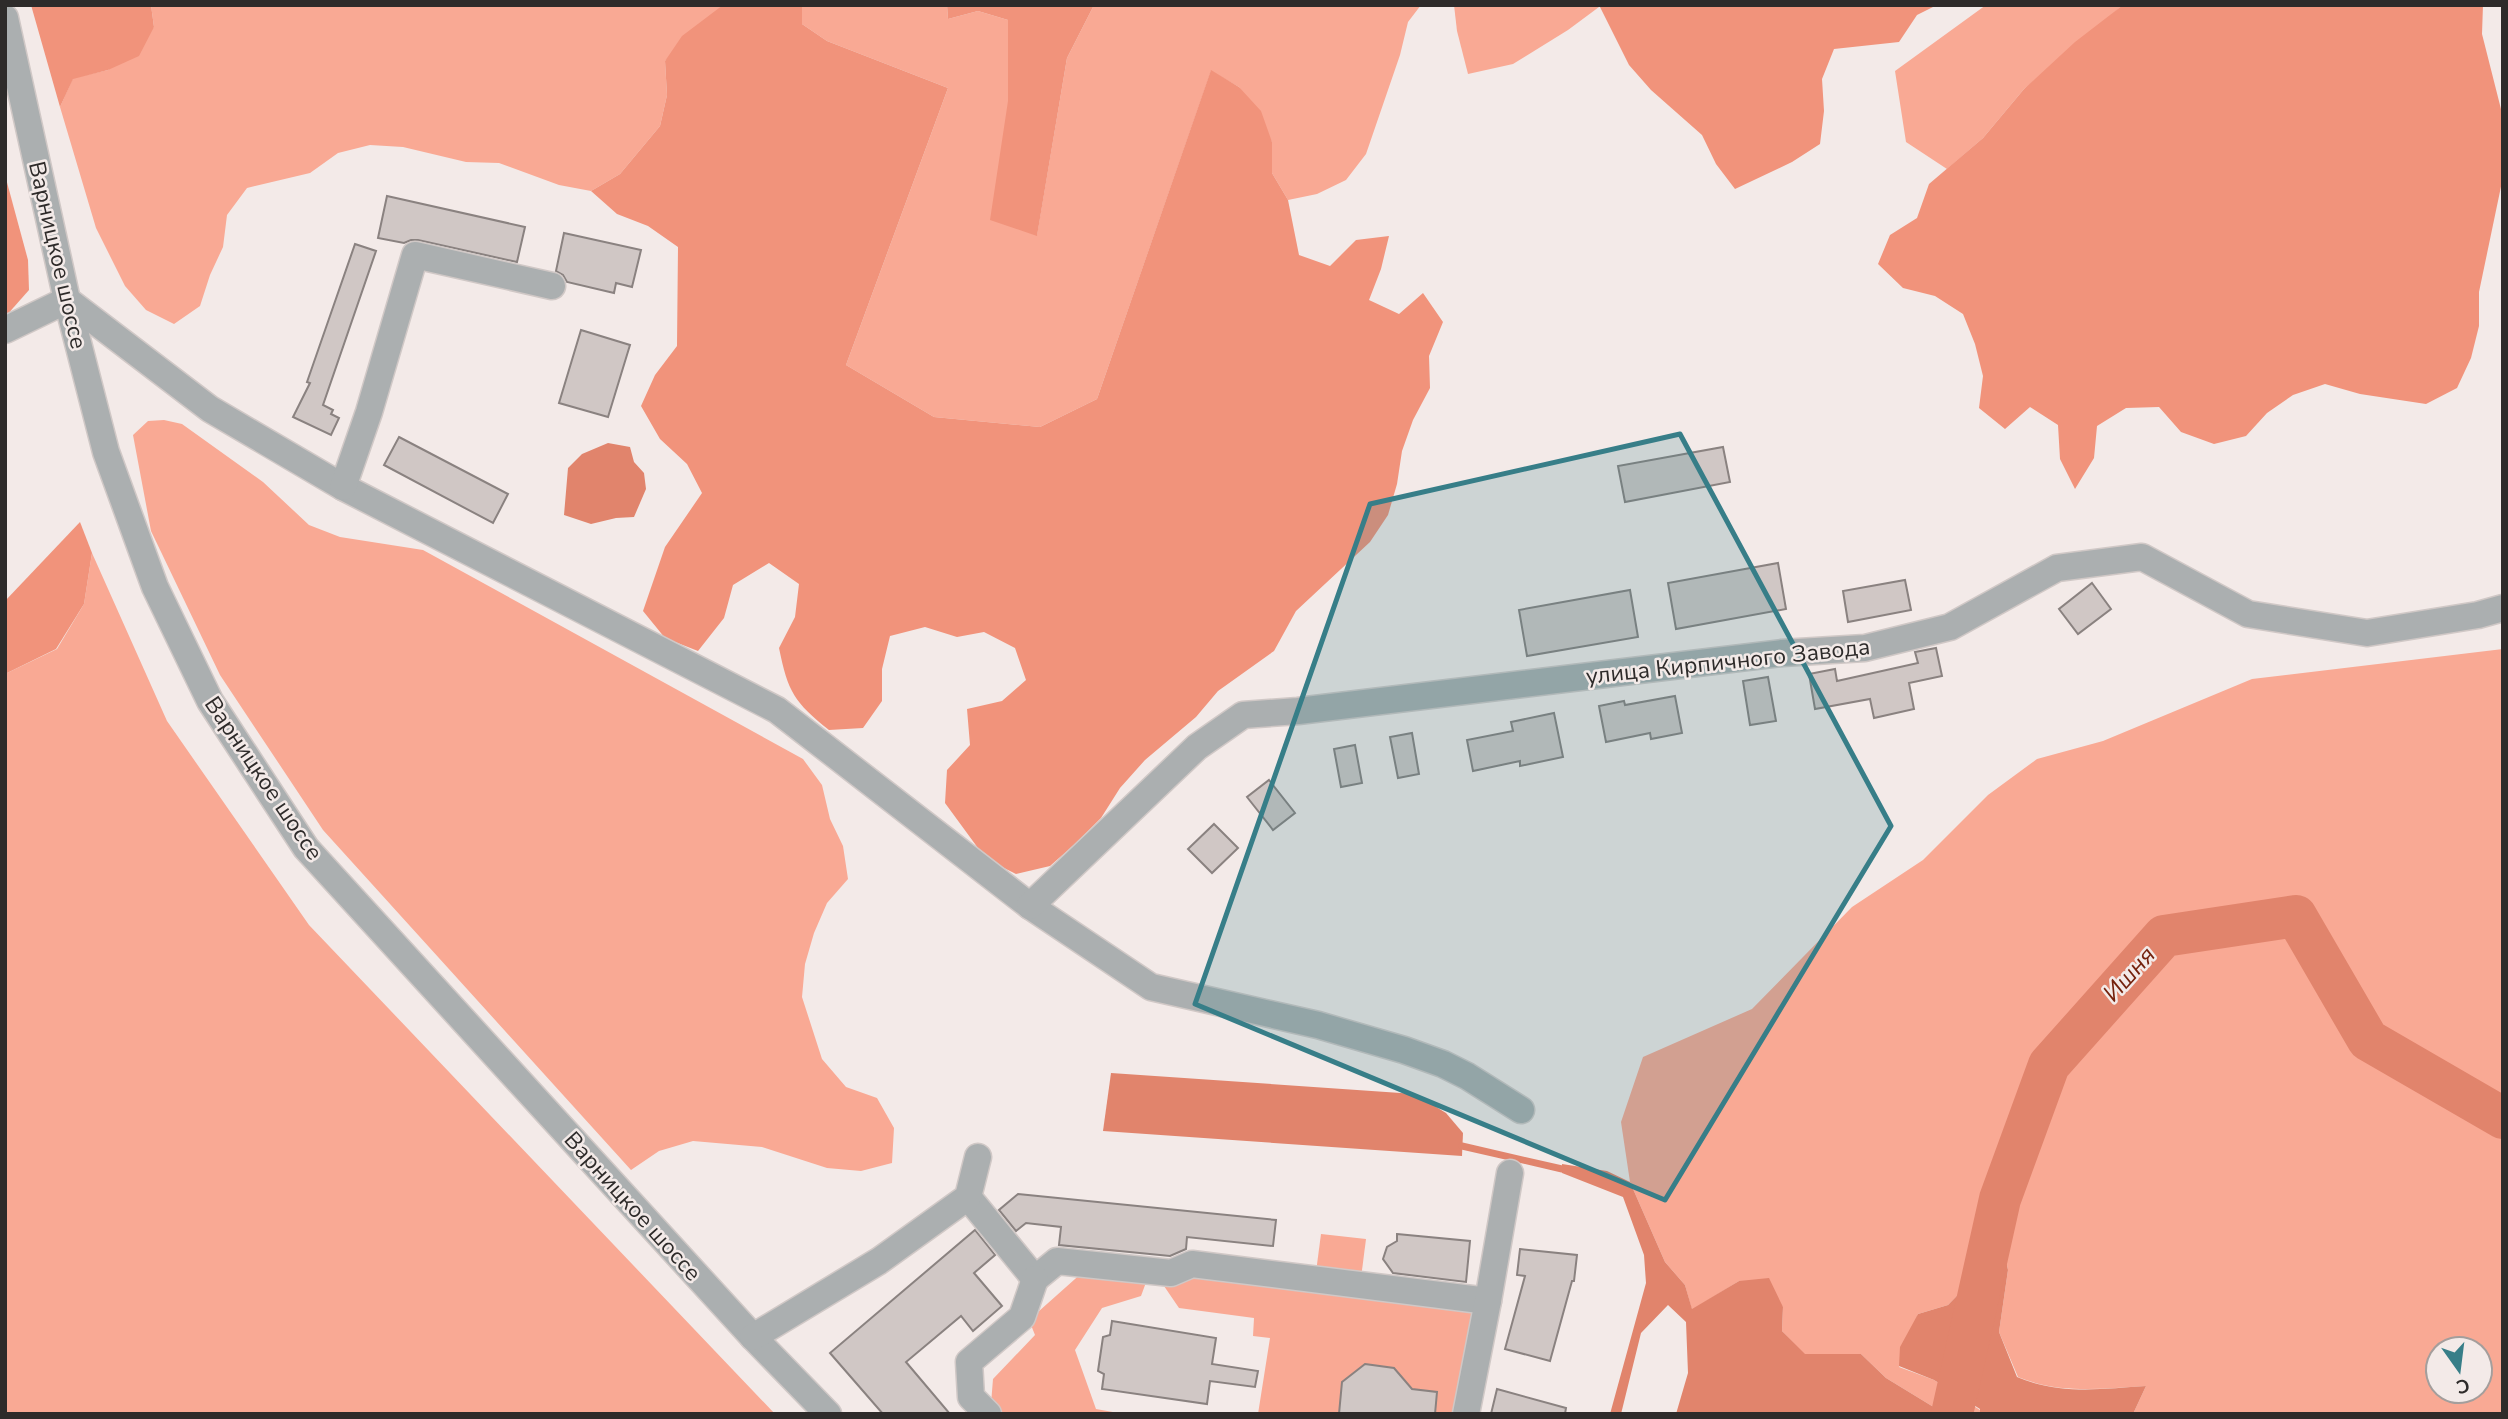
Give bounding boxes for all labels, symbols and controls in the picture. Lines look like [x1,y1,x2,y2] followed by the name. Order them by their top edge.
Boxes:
[21,158,94,352] street label: Варницкое шоссе
[1584,631,1872,692] street label: улица Кирпичного Завода
[197,690,330,866] street label: Варницкое шоссе
[2096,940,2162,1008] water label: Ишня
[557,1125,708,1288] street label: Варницкое шоссе
[2424,1335,2494,1405] north arrow
[2453,1371,2472,1400] text: С

